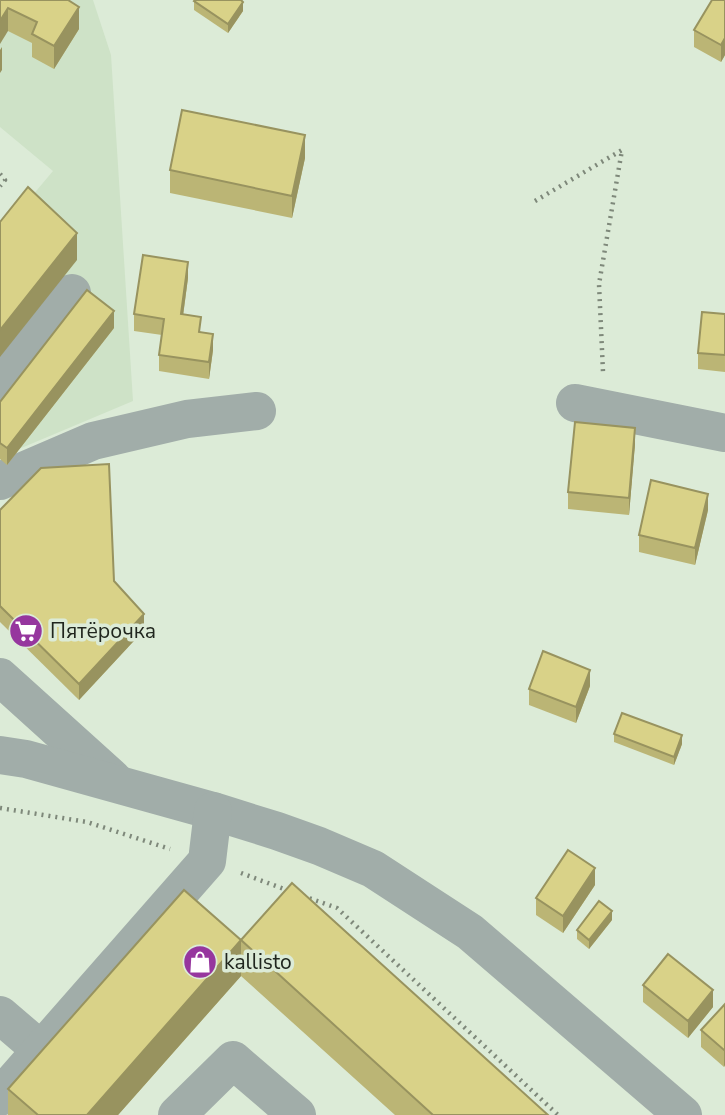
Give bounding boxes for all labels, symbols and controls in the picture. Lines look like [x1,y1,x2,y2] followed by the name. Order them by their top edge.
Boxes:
[7,612,45,650] supermarket icon: Пятёрочка
[50,617,156,645] place label: Пятёрочка
[181,943,219,981] shop icon: kallisto
[224,948,292,976] place label: kallisto

